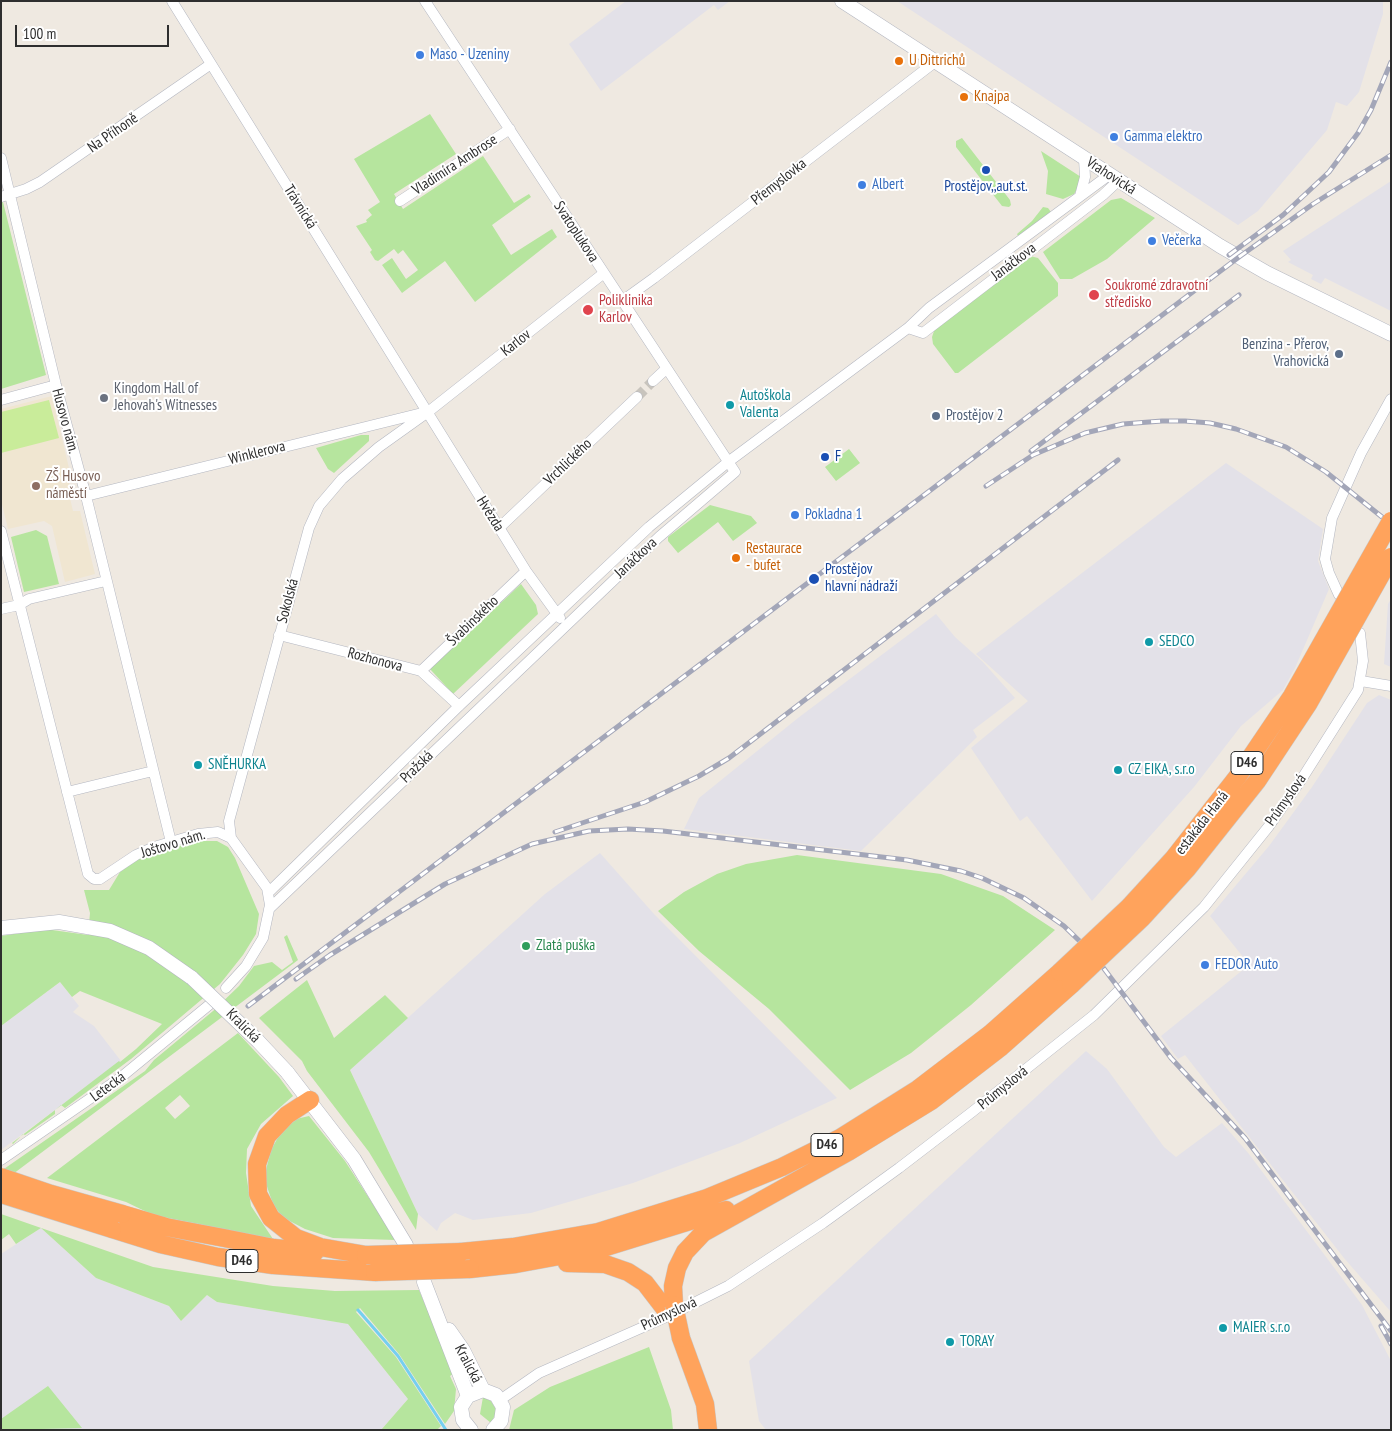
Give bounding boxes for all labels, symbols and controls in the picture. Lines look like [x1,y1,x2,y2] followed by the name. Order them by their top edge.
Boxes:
[18,15,171,47] scale bar
[23,24,56,43] text: 100 m
[430,46,509,64] place label: Maso - Uzeniny
[414,49,426,61] marker: Maso - Uzeniny
[909,52,965,70] place label: U Dittrichů
[893,55,905,67] marker: U Dittrichů
[974,88,1009,106] place label: Knajpa
[958,91,970,103] marker: Knajpa
[84,109,142,157] street label: Na Příhoně
[1124,128,1203,146] place label: Gamma elektro
[409,131,501,199] street label: Vladimíra Ambrose
[1108,131,1120,143] marker: Gamma elektro
[1083,153,1139,199] street label: Vrahovická
[748,155,810,209] street label: Přemyslovka
[980,164,992,176] marker: Prostějov,,aut.st.
[872,176,904,194] place label: Albert
[944,178,1028,196] place label: Prostějov,,aut.st.
[856,179,868,191] marker: Albert
[280,182,320,232] street label: Trávnická
[550,198,602,266] street label: Svatoplukova
[1162,232,1201,250] place label: Večerka
[1146,235,1158,247] marker: Večerka
[988,239,1040,285] street label: Janáčkova
[1105,277,1208,312] place label: Soukromé zdravotní středisko
[1087,288,1101,302] marker: Soukromé zdravotní středisko
[599,292,653,327] place label: Poliklinika Karlov
[581,303,595,317] marker: Poliklinika Karlov
[498,326,534,360] street label: Karlov
[1242,336,1329,371] place label: Benzina - Přerov, Vrahovická
[1333,348,1345,360] marker: Benzina - Přerov, Vrahovická
[114,380,217,415] place label: Kingdom Hall of Jehovah's Witnesses
[48,387,82,455] street label: Husovo nám.
[740,387,791,422] place label: Autoškola Valenta
[98,392,110,404] marker: Kingdom Hall of Jehovah's Witnesses
[724,399,736,411] marker: Autoškola Valenta
[946,407,1004,425] place label: Prostějov 2
[930,410,942,422] marker: Prostějov 2
[540,435,596,489] street label: Vrchlického
[227,437,287,469] street label: Winklerova
[835,448,841,466] place label: F
[819,451,831,463] marker: F
[46,468,100,503] place label: ZŠ Husovo náměstí
[30,480,42,492] marker: ZŠ Husovo náměstí
[472,493,508,535] street label: Hvězda
[805,506,862,524] place label: Pokladna 1
[789,509,801,521] marker: Pokladna 1
[611,534,661,582] street label: Janáčkova
[746,540,802,575] place label: Restaurace - bufet
[730,552,742,564] marker: Restaurace - bufet
[825,561,898,596] place label: Prostějov hlavní nádraží
[807,572,821,586] marker: Prostějov hlavní nádraží
[273,577,303,625] street label: Sokolská
[444,592,502,650] street label: Švabinského
[1159,633,1195,651] place label: SEDCO
[1143,636,1155,648] marker: SEDCO
[346,644,404,676] street label: Rozhonova
[397,747,437,787] street label: Pražská
[1231,751,1263,774] road number: D46
[208,756,266,774] place label: SNĚHURKA
[192,759,204,771] marker: SNĚHURKA
[1128,761,1195,779] place label: CZ EIKA, s.r.o
[1112,764,1124,776] marker: CZ EIKA, s.r.o
[1262,771,1310,829] street label: Průmyslová
[1172,788,1232,858] street label: estakáda Haná
[139,826,207,862] street label: Joštovo nám.
[536,937,595,955] place label: Zlatá puška
[520,940,532,952] marker: Zlatá puška
[1215,956,1278,974] place label: FEDOR Auto
[1199,959,1211,971] marker: FEDOR Auto
[222,1005,264,1047] street label: Kralická
[974,1062,1032,1114] street label: Průmyslová
[87,1068,129,1106] street label: Letecká
[811,1134,843,1156] road number: D46
[226,1250,258,1272] road number: D46
[638,1293,700,1335] street label: Průmyslová
[1233,1319,1290,1337] place label: MAIER s.r.o
[1217,1322,1229,1334] marker: MAIER s.r.o
[960,1333,994,1351] place label: TORAY
[944,1336,956,1348] marker: TORAY
[450,1342,486,1386] street label: Kralická

